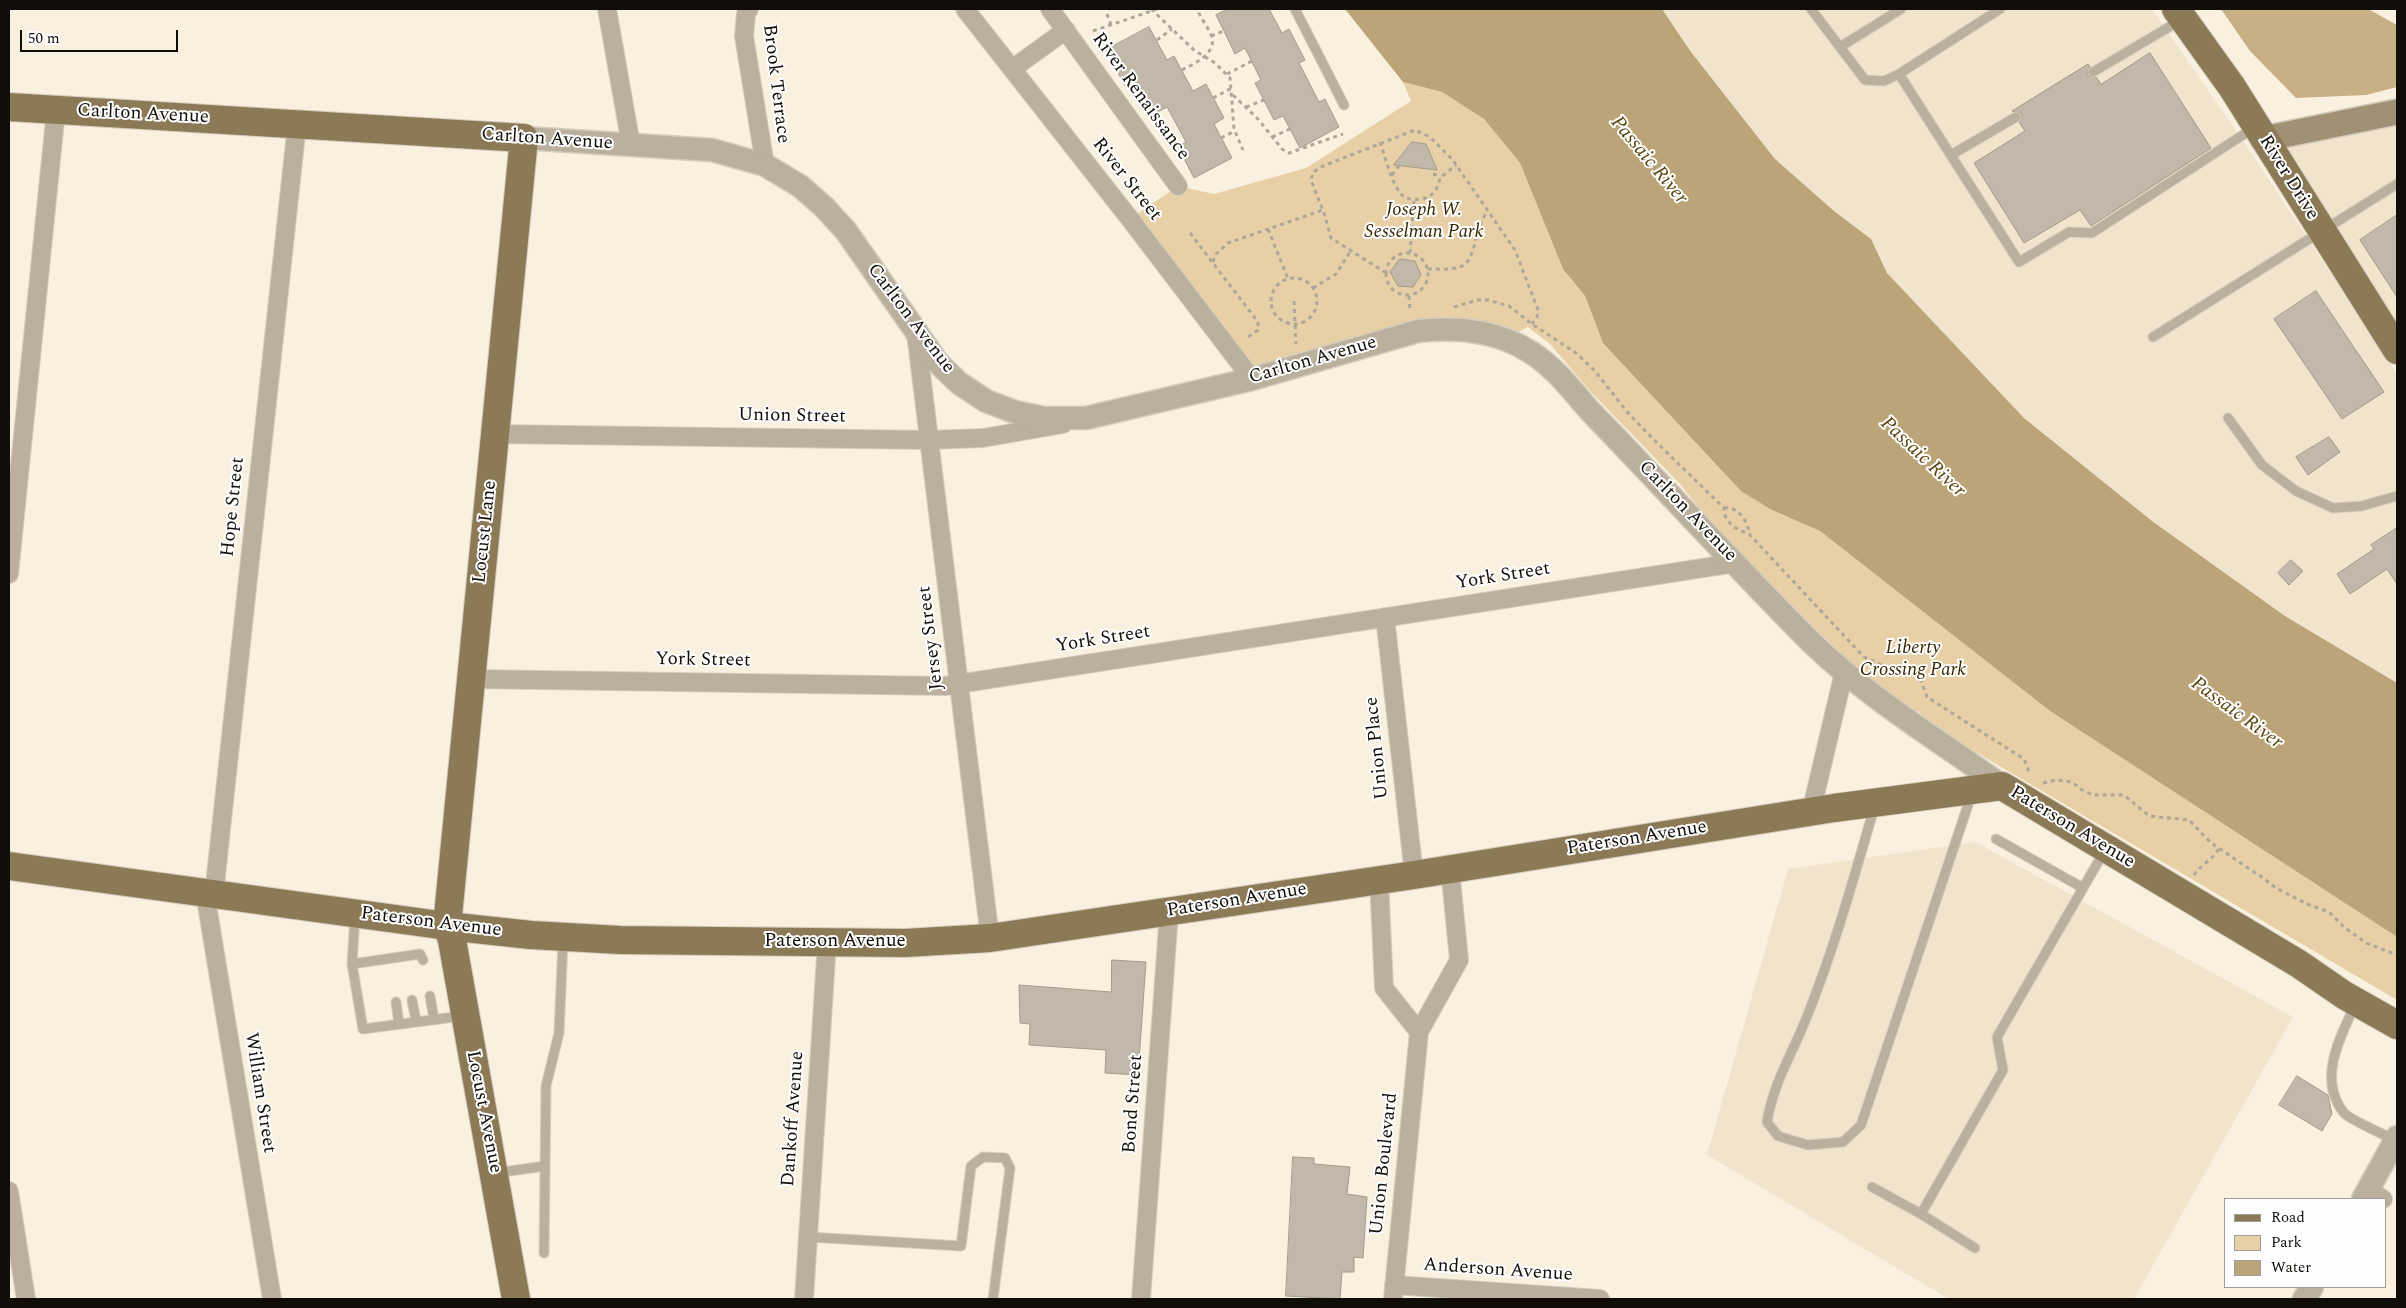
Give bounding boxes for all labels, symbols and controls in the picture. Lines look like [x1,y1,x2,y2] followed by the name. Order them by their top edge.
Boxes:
[22,20,180,52] scale bar
[756,23,794,145] street label: Brook Terrace
[28,27,60,50] text: 50 m
[1086,29,1194,165] street label: River Renaissance
[77,100,209,130] street label: Carlton Avenue
[1604,112,1692,210] water label: Passaic River
[481,124,613,156] street label: Carlton Avenue
[2253,131,2323,225] street label: River Drive
[1087,134,1165,226] street label: River Street
[1364,200,1484,244] park label: Joseph W. Sesselman Park
[861,260,959,378] street label: Carlton Avenue
[1247,332,1379,390] street label: Carlton Avenue
[738,405,846,429] street label: Union Street
[1874,413,1970,503] water label: Passaic River
[217,456,251,558] street label: Hope Street
[1633,457,1741,567] street label: Carlton Avenue
[469,480,503,584] street label: Locust Lane
[1454,558,1552,596] street label: York Street
[914,585,950,691] street label: Jersey Street
[1054,621,1152,659] street label: York Street
[1860,638,1966,682] park label: Liberty Crossing Park
[655,649,751,673] street label: York Street
[2185,673,2287,755] water label: Passaic River
[1361,695,1395,801] street label: Union Place
[2005,782,2139,874] street label: Paterson Avenue
[1565,817,1709,861] street label: Paterson Avenue
[1165,879,1309,923] street label: Paterson Avenue
[359,903,503,943] street label: Paterson Avenue
[764,931,906,953] street label: Paterson Avenue
[238,1031,280,1155] street label: William Street
[460,1049,506,1175] street label: Locust Avenue
[778,1050,810,1188] street label: Dankoff Avenue
[1119,1054,1149,1154] street label: Bond Street
[1366,1092,1404,1236] street label: Union Boulevard
[2224,1198,2386,1288] legend
[2271,1206,2305,1229] text: Road
[2271,1231,2302,1254] text: Park
[1423,1254,1573,1288] street label: Anderson Avenue
[2271,1256,2311,1279] text: Water

